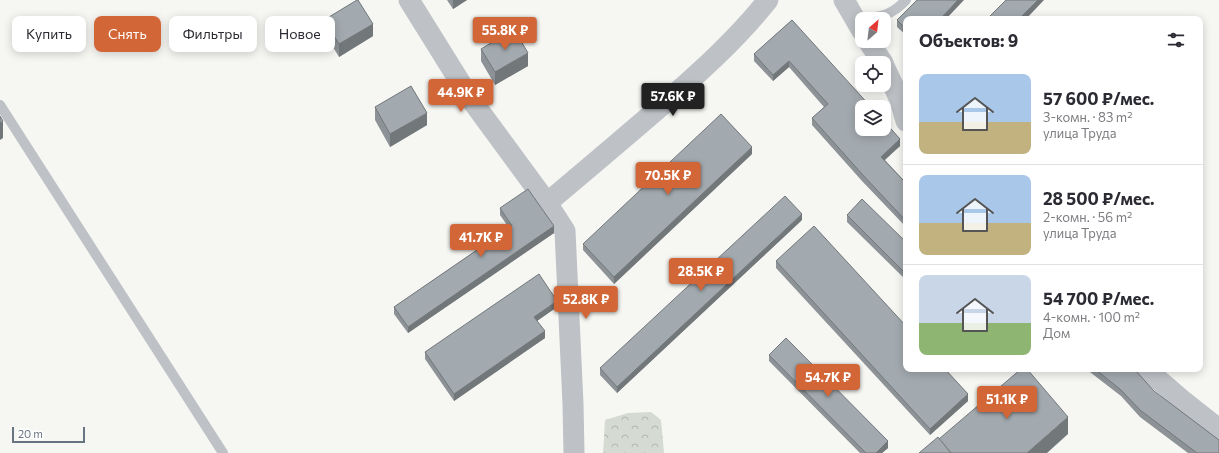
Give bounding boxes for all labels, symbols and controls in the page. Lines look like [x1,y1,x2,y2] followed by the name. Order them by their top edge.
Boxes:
[855,12,891,48] north arrow
[855,12,891,136] map controls
[12,16,86,52] chip: Купить
[94,16,161,52] chip: Снять
[169,16,257,52] chip: Фильтры
[265,16,335,52] chip: Новое
[468,17,542,51] pin: 55.8K ₽
[482,22,528,38] text: 55.8K ₽
[1165,29,1187,51] icon: filters
[919,30,1018,51] text: Объектов: 9
[855,56,891,92] button: locate
[424,79,498,113] pin: 44.9K ₽
[636,83,710,117] pin: 57.6K ₽
[437,84,485,100] text: 44.9K ₽
[650,88,696,104] text: 57.6K ₽
[1043,88,1154,109] text: 57 600 ₽/мес.
[951,90,999,138] icon: home
[855,100,891,136] button: layers
[1043,109,1132,125] text: 3-комн. · 83 m²
[1043,125,1116,141] text: улица Труда
[631,162,705,196] pin: 70.5K ₽
[645,167,691,183] text: 70.5K ₽
[1043,188,1155,209] text: 28 500 ₽/мес.
[951,191,999,239] icon: home
[1043,209,1132,225] text: 2-комн. · 56 m²
[444,224,518,258] pin: 41.7K ₽
[1043,225,1116,241] text: улица Труда
[459,229,503,245] text: 41.7K ₽
[664,258,738,292] pin: 28.5K ₽
[678,263,724,279] text: 28.5K ₽
[549,286,623,320] pin: 52.8K ₽
[1043,288,1154,309] text: 54 700 ₽/мес.
[563,291,609,307] text: 52.8K ₽
[951,291,999,339] icon: home
[1043,309,1140,325] text: 4-комн. · 100 m²
[1043,325,1070,341] text: Дом
[791,364,865,398] pin: 54.7K ₽
[805,369,851,385] text: 54.7K ₽
[970,386,1044,420] pin: 51.1K ₽
[986,391,1028,407] text: 51.1K ₽
[12,425,85,444] scale bar
[18,427,43,440] text: 20 m

